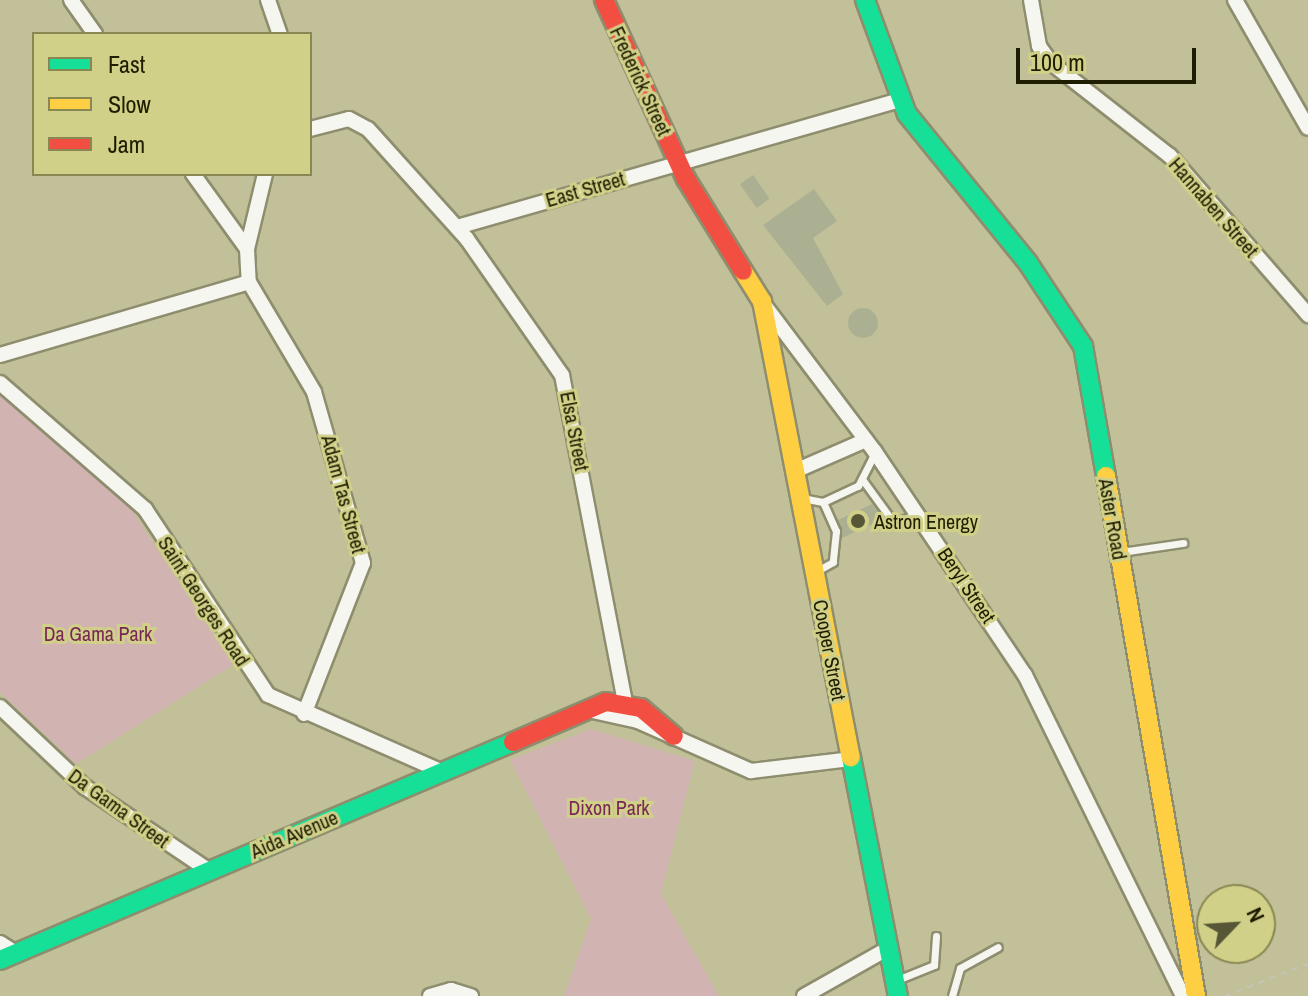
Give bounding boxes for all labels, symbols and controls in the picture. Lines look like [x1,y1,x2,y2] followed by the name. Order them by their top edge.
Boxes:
[605,23,677,139] street label: Frederick Street
[32,32,312,176] legend
[1020,32,1200,82] scale bar
[1030,46,1085,78] text: 100 m
[108,48,145,80] text: Fast
[108,88,151,120] text: Slow
[108,128,145,160] text: Jam
[1164,152,1264,262] street label: Hannaben Street
[543,166,627,212] street label: East Street
[556,389,594,473] street label: Elsa Street
[317,432,371,556] street label: Adam Tas Street
[1094,477,1132,561] street label: Aster Road
[874,509,978,533] place label: Astron Energy
[849,512,867,530] marker: Astron Energy
[153,532,255,670] street label: Saint Georges Road
[933,543,1001,627] street label: Beryl Street
[808,598,852,702] street label: Cooper Street
[44,621,152,645] park label: Da Gama Park
[64,763,174,853] street label: Da Gama Street
[568,795,650,819] park label: Dixon Park
[246,805,342,863] street label: Aida Avenue
[1196,884,1276,964] north arrow
[1240,902,1272,927] text: N

